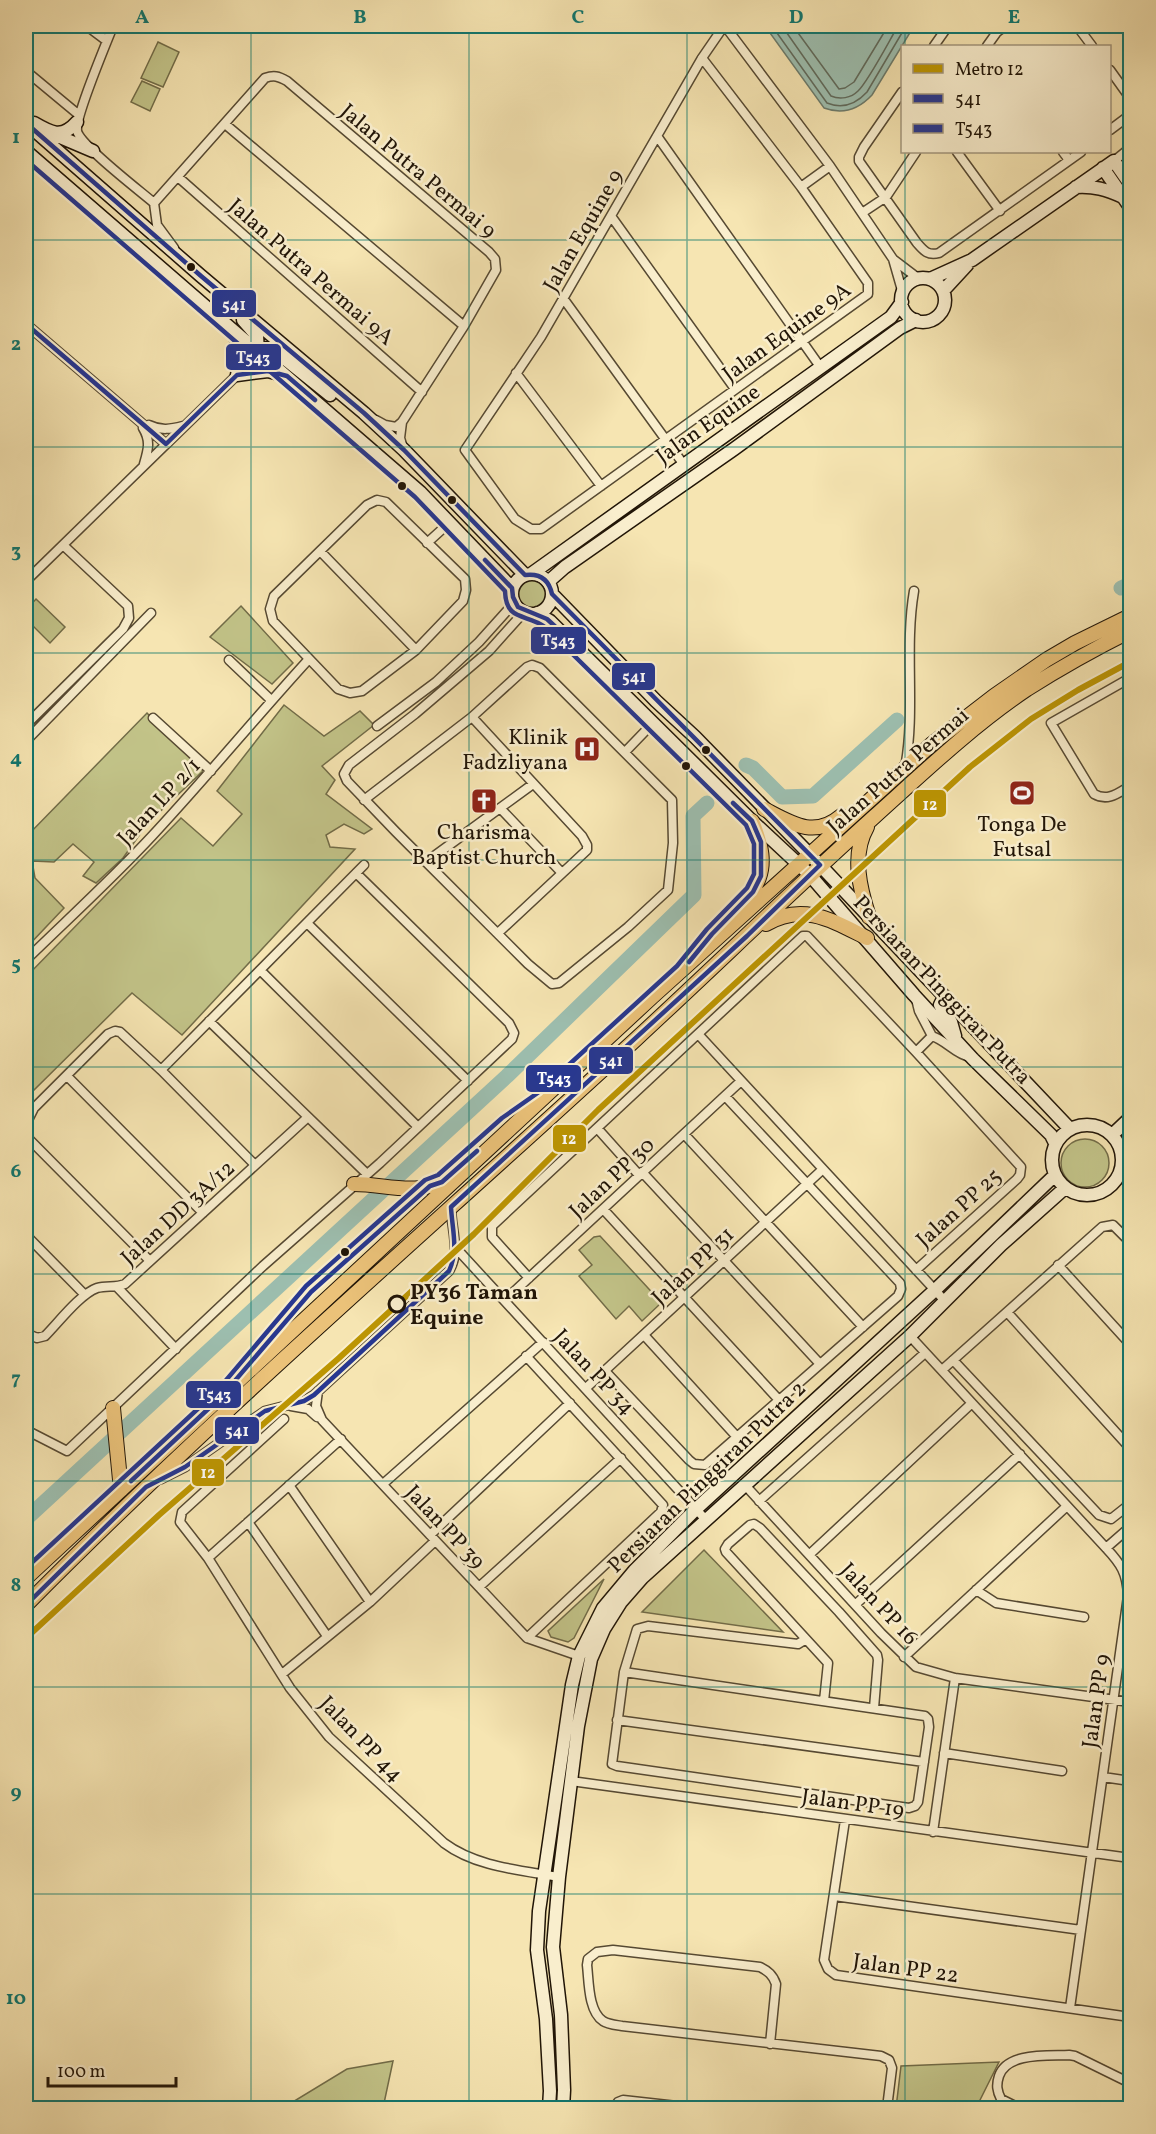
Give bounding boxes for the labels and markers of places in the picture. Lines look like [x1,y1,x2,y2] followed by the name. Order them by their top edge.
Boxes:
[185,261,197,273] unlabelled marker
[396,480,408,492] unlabelled marker
[446,494,458,506] unlabelled marker
[462,723,568,779] place label: Klinik Fadzliyana
[572,734,602,764] hospital icon: Klinik Fadzliyana
[700,744,712,756] unlabelled marker
[680,760,692,772] unlabelled marker
[1007,778,1037,808] sports icon: Tonga De Futsal
[469,786,499,816] church icon: Charisma Baptist Church
[977,810,1067,866] place label: Tonga De Futsal
[412,818,556,874] place label: Charisma Baptist Church
[339,1246,351,1258] unlabelled marker
[410,1278,538,1334] place label: PY36 Taman Equine
[388,1295,406,1313] marker: PY36 Taman Equine

